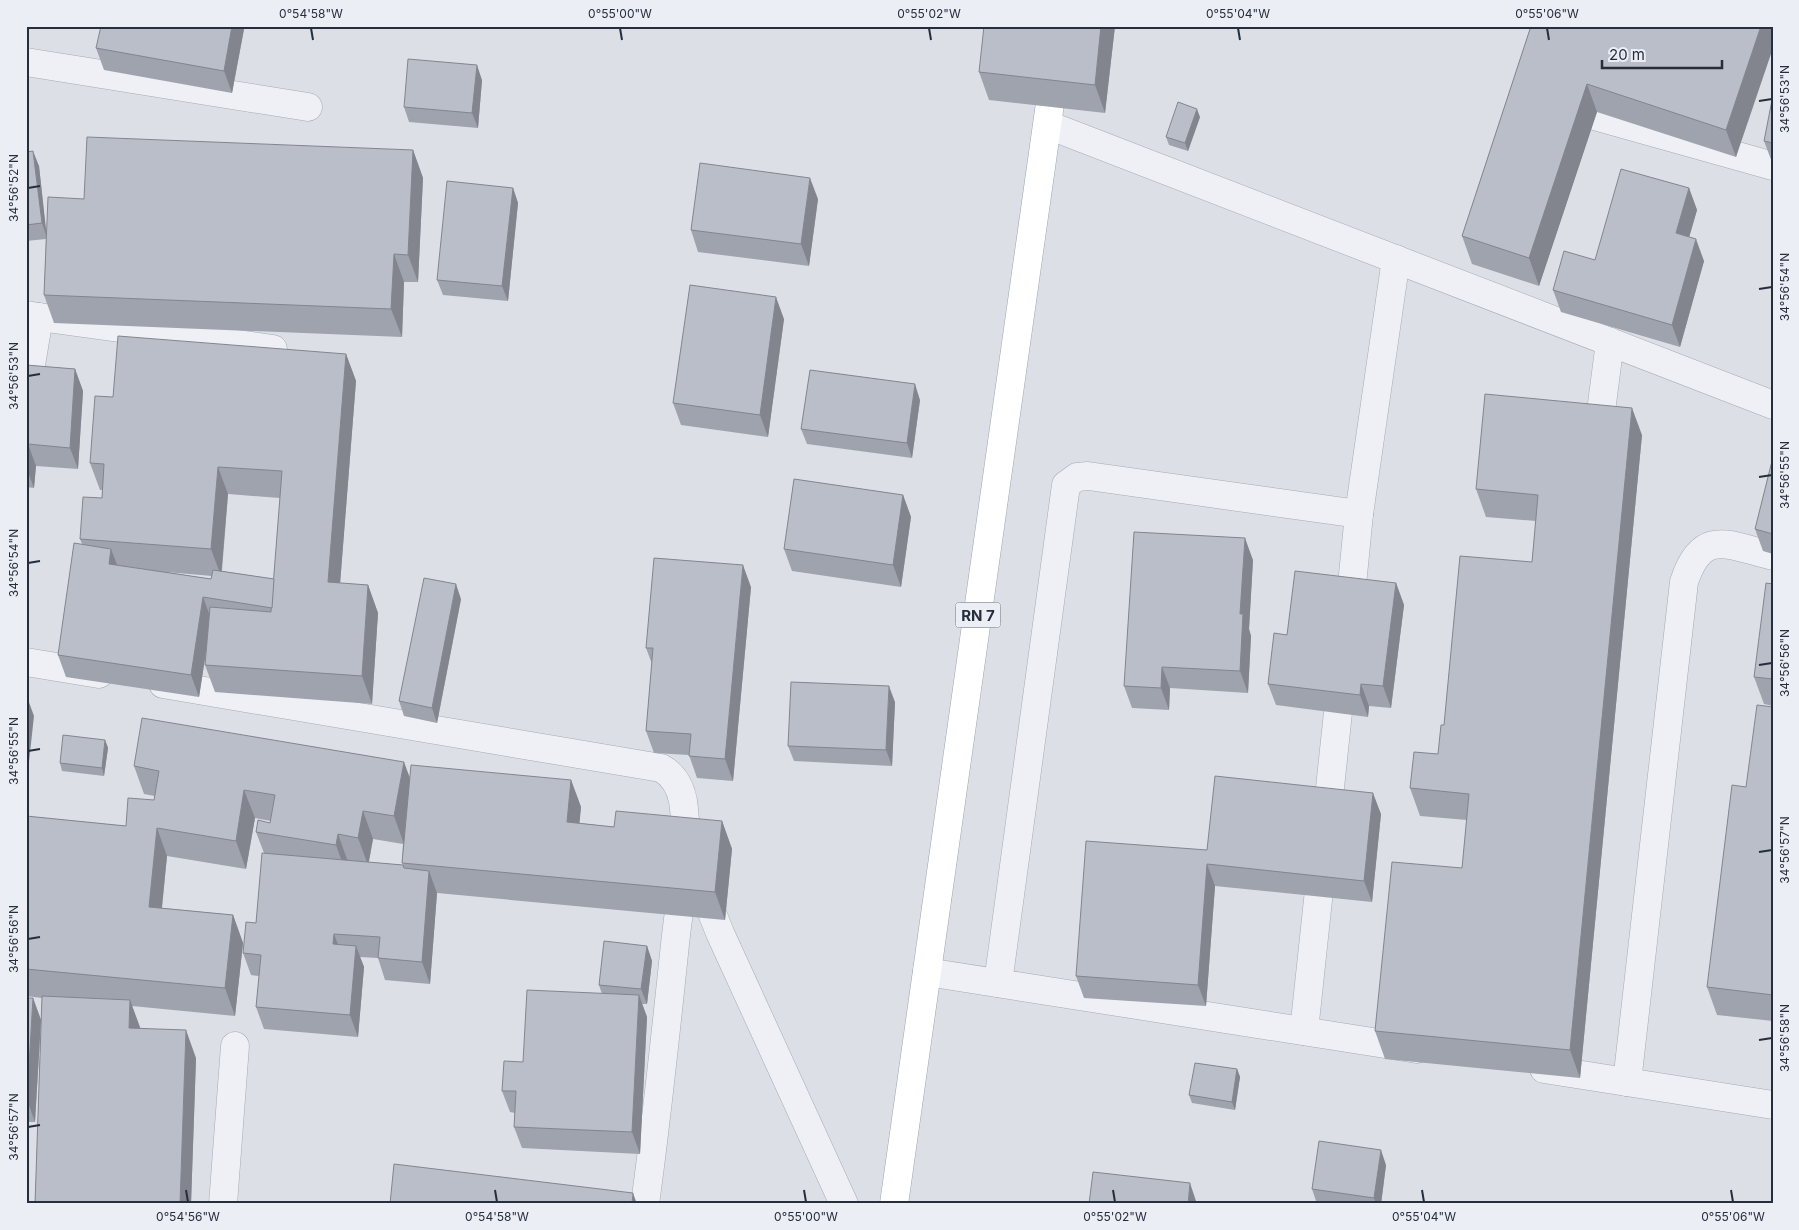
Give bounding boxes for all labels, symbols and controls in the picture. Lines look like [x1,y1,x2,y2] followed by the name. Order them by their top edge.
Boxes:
[279,6,343,21] text: 0°54'58"W
[588,6,652,21] text: 0°55'00"W
[897,6,961,21] text: 0°55'02"W
[1206,6,1270,21] text: 0°55'04"W
[1515,6,1579,21] text: 0°55'06"W
[1602,38,1722,70] scale bar
[1609,45,1645,64] text: 20 m
[1777,65,1792,133] text: 34°56'53"N
[6,154,21,222] text: 34°56'52"N
[1777,253,1792,321] text: 34°56'54"N
[6,342,21,410] text: 34°56'53"N
[1777,441,1792,509] text: 34°56'55"N
[6,529,21,597] text: 34°56'54"N
[956,602,1000,628] road number: RN 7
[1777,629,1792,697] text: 34°56'56"N
[6,717,21,785] text: 34°56'55"N
[1777,816,1792,884] text: 34°56'57"N
[6,905,21,973] text: 34°56'56"N
[1777,1004,1792,1072] text: 34°56'58"N
[6,1093,21,1161] text: 34°56'57"N
[156,1209,220,1224] text: 0°54'56"W
[465,1209,529,1224] text: 0°54'58"W
[774,1209,838,1224] text: 0°55'00"W
[1083,1209,1147,1224] text: 0°55'02"W
[1392,1209,1456,1224] text: 0°55'04"W
[1701,1209,1765,1224] text: 0°55'06"W

